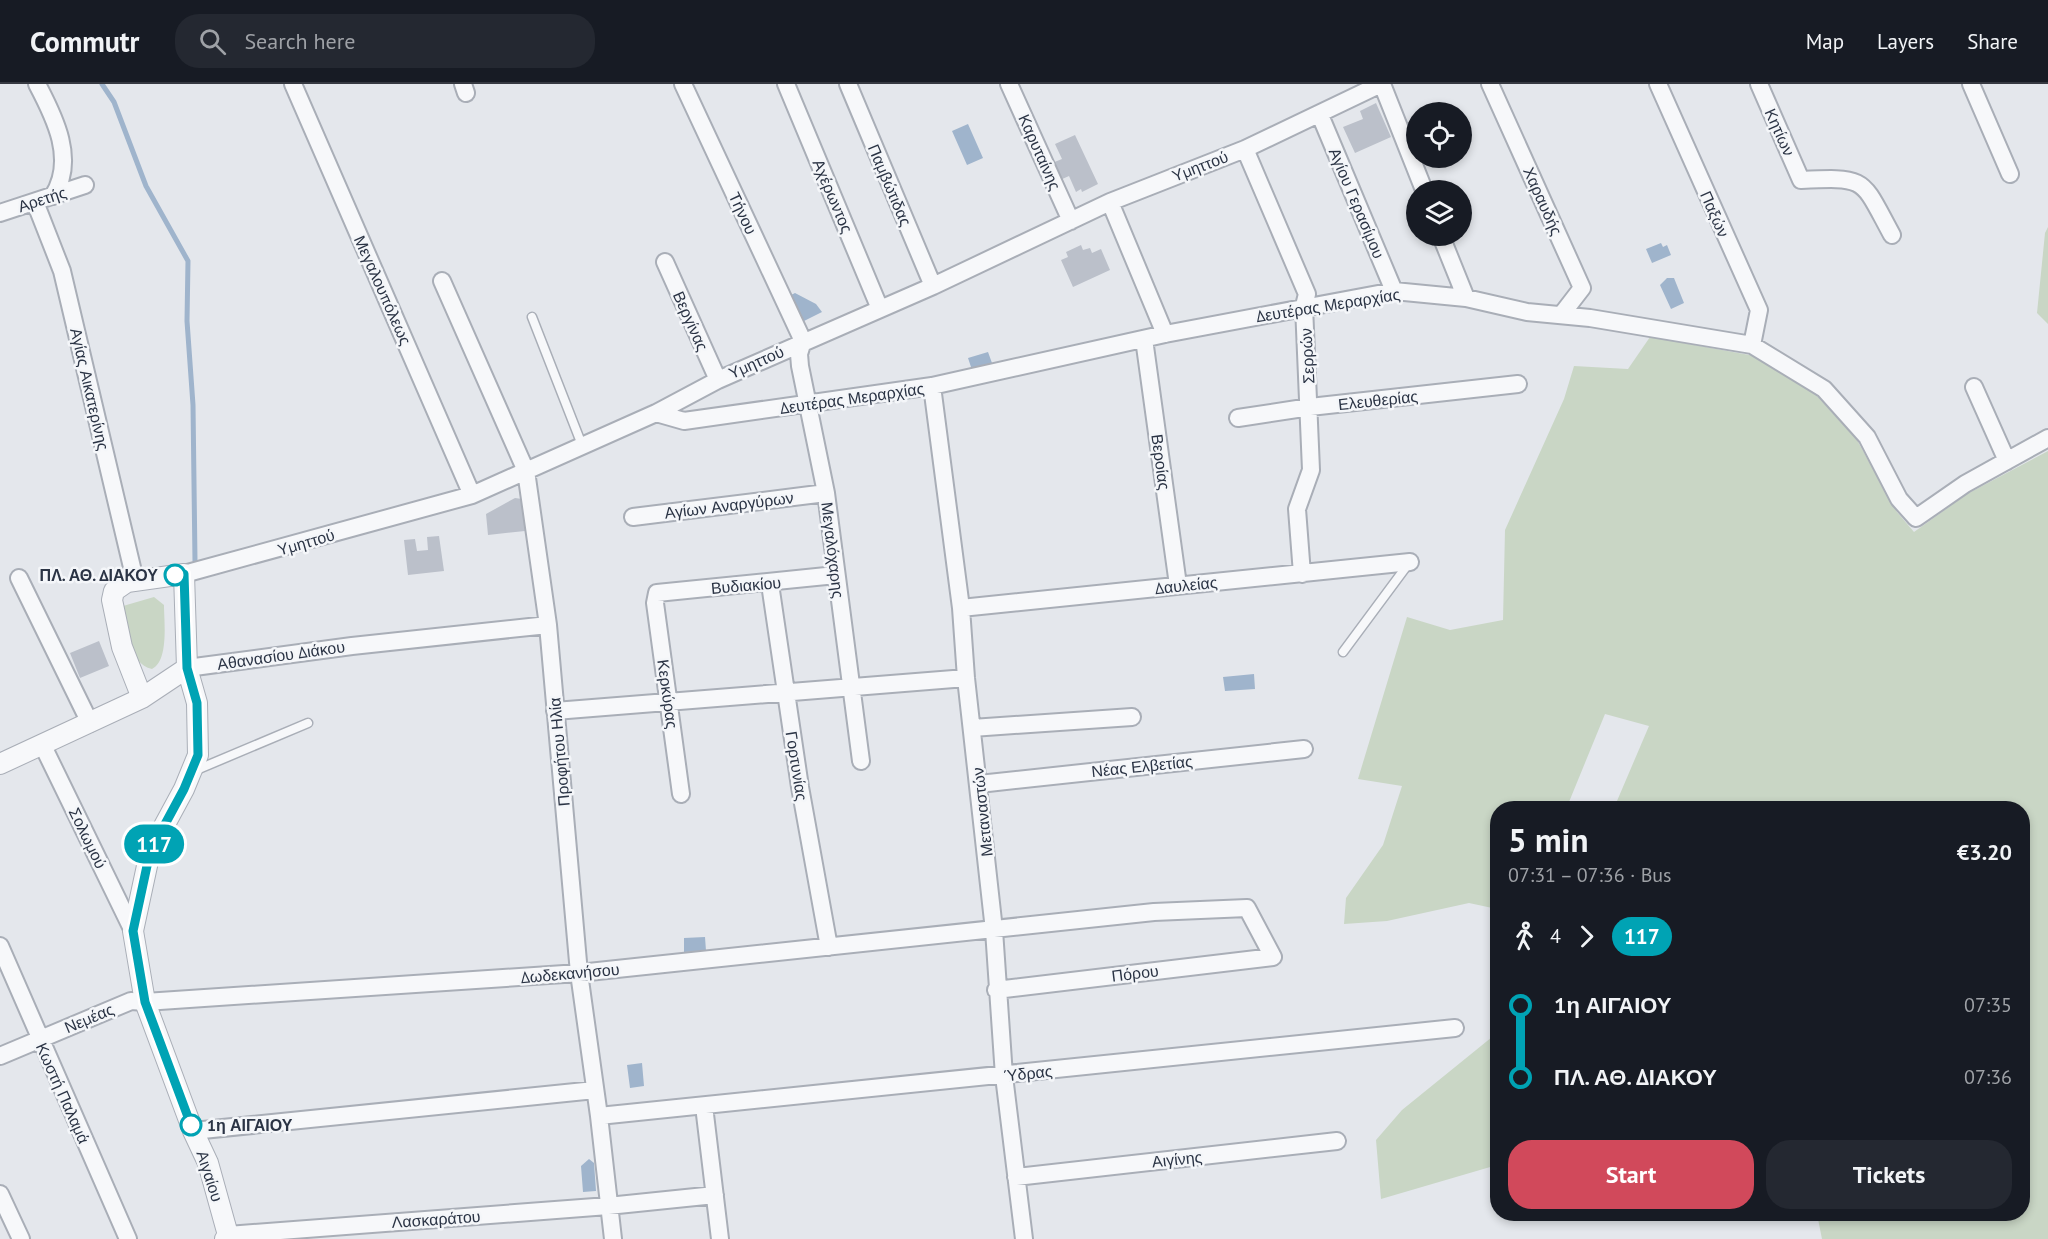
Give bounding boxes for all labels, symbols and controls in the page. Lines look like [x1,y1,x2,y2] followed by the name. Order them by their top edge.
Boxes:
[175,14,595,68] search box
[30,23,139,60] text: Commutr
[196,25,229,58] icon: search
[244,27,355,55] text: Search here
[1806,28,1844,55] text: Map
[1877,28,1934,55] text: Layers
[1967,28,2018,55] text: Share
[1406,102,1472,246] map controls
[1406,102,1472,168] button: locate
[1761,105,1799,159] street label: Κητίων
[1014,111,1066,193] street label: Καρυταίνης
[864,141,916,229] street label: Παμβώτιδας
[1325,145,1389,261] street label: Αγίου Γερασίμου
[1169,146,1231,186] street label: Υμηττού
[809,156,858,236] street label: Αχέρωντος
[1519,164,1567,238] street label: Χαραυδής
[1406,180,1472,246] button: layers
[15,182,69,216] street label: Αρετής
[1696,188,1734,240] street label: Παξών
[725,189,761,237] street label: Τήνου
[350,232,416,348] street label: Μεγαλουπόλεως
[1255,284,1402,326] street label: Δευτέρας Μεραρχίας
[669,288,713,354] street label: Βεργίνας
[66,326,114,453] street label: Αγίας Αικατερίνης
[1296,328,1318,384] street label: Σερρών
[725,341,787,383] street label: Υμηττού
[779,378,926,418] street label: Δευτέρας Μεραρχίας
[1337,386,1419,414] street label: Ελευθερίας
[1147,433,1175,492] street label: Βεροίας
[663,487,795,523] street label: Αγίων Αναργύρων
[817,501,849,600] street label: Μεγαλόχαρης
[275,524,337,560] street label: Υμηττού
[164,564,186,586] marker: ΠΛ. ΑΘ. ΔΙΑΚΟΥ
[40,565,158,585] place label: ΠΛ. ΑΘ. ΔΙΑΚΟΥ
[710,572,782,598] street label: Βυδιακίου
[1154,572,1219,598] street label: Δαυλείας
[216,636,346,674] street label: Αθανασίου Διάκου
[653,658,683,730] street label: Κερκύρας
[544,697,574,807] street label: Προφήτου Ηλία
[782,730,812,803] street label: Γορτυνίας
[1090,751,1194,781] street label: Νέας Ελβετίας
[967,766,997,858] street label: Μεταναστών
[65,804,111,872] street label: Σολωμού
[1508,818,1589,861] text: 5 min
[120,824,189,864] line badge: 117
[136,831,172,858] text: 117
[1957,838,2012,866] text: €3.20
[1508,862,1672,888] text: 07:31 – 07:36 · Bus
[1508,920,1541,953] icon: walk
[1570,920,1603,953] icon: forward
[1550,923,1561,949] text: 4
[1624,923,1660,950] text: 117
[520,959,620,987] street label: Δωδεκανήσου
[1110,960,1160,986] street label: Πόρου
[1554,991,1671,1019] text: 1η ΑΙΓΑΙΟΥ
[1964,992,2012,1018] text: 07:35
[61,999,117,1037] street label: Νεμέας
[32,1039,94,1147] street label: Κωστή Παλαμά
[1003,1060,1054,1085] street label: Ύδρας
[1554,1063,1717,1091] text: ΠΛ. ΑΘ. ΔΙΑΚΟΥ
[1964,1064,2012,1090] text: 07:36
[180,1114,202,1136] marker: 1η ΑΙΓΑΙΟΥ
[207,1115,293,1135] place label: 1η ΑΙΓΑΙΟΥ
[1508,1140,1754,1209] button: Start
[1766,1140,2012,1209] button: Tickets
[1151,1146,1203,1172] street label: Αιγίνης
[192,1148,228,1204] street label: Αιγαίου
[391,1206,481,1232] street label: Λασκαράτου

